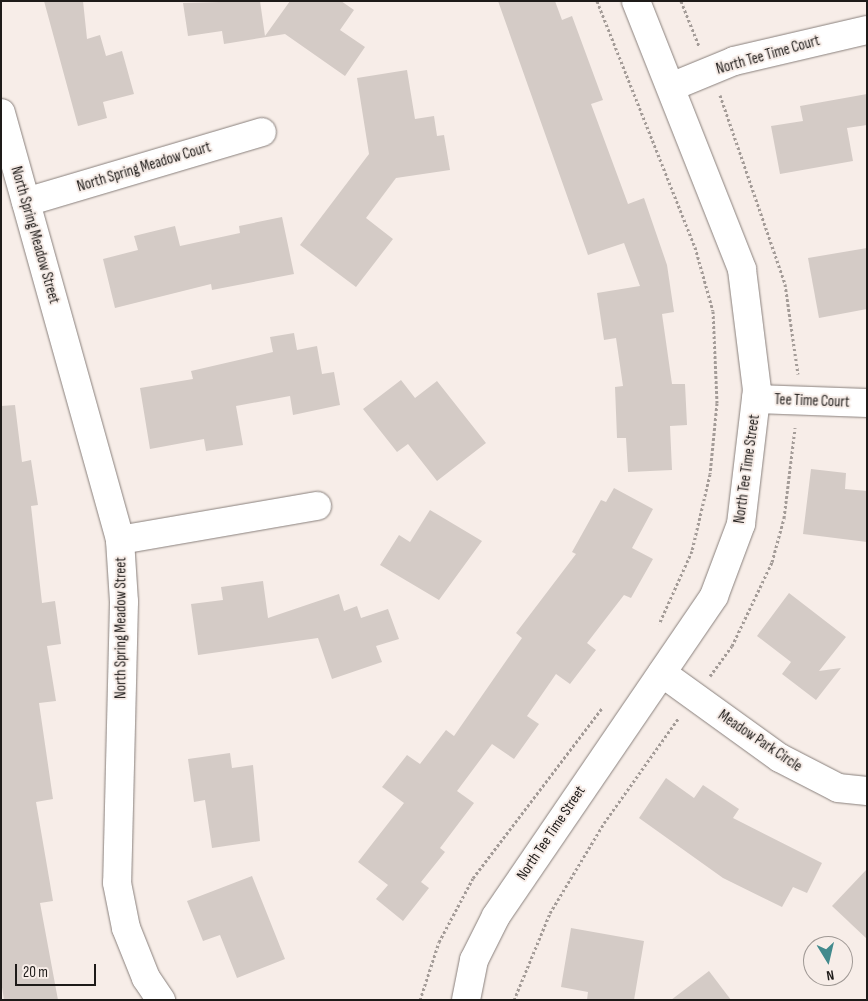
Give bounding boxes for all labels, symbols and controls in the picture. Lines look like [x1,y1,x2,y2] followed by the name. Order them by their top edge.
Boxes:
[714,32,822,78] street label: North Tee Time Court
[75,138,213,196] street label: North Spring Meadow Court
[7,164,63,306] street label: North Spring Meadow Street
[774,391,850,411] street label: Tee Time Court
[730,413,764,525] street label: North Tee Time Street
[112,557,130,699] street label: North Spring Meadow Street
[715,706,805,776] street label: Meadow Park Circle
[513,782,589,884] street label: North Tee Time Street
[803,936,853,986] north arrow
[18,954,99,986] scale bar
[23,963,48,982] text: 20 m
[825,966,835,984] text: N

